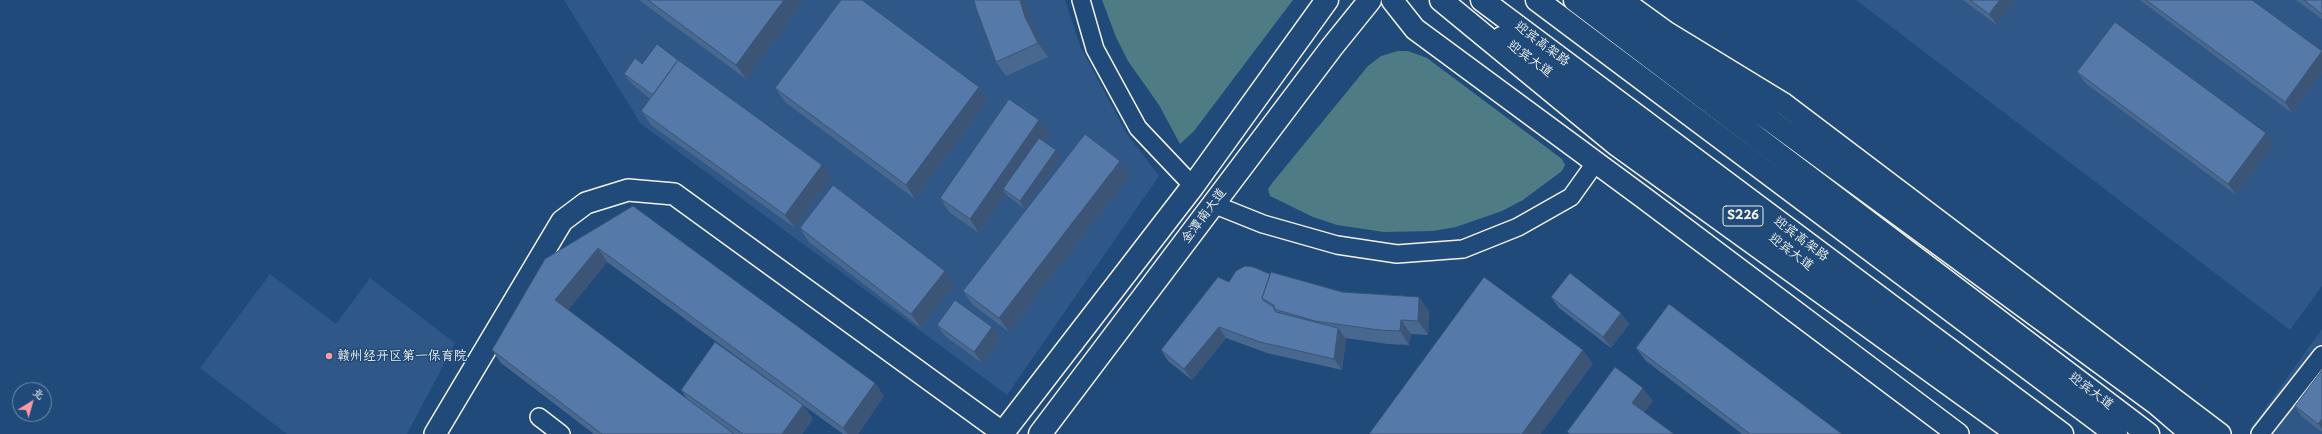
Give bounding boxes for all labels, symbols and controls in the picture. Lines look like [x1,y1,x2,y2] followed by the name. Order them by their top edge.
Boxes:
[1511,18,1573,70] street label: 迎宾高架路
[1504,37,1556,81] street label: 迎宾大道
[1178,185,1230,247] street label: 金潭南大道
[1723,206,1763,226] road number: S226
[1770,213,1832,265] street label: 迎宾高架路
[1766,230,1816,274] street label: 迎宾大道
[337,348,467,364] place label: 赣州经开区第一保育院
[324,351,334,361] marker: 赣州经开区第一保育院
[2066,369,2116,413] street label: 迎宾大道
[12,382,52,422] north arrow
[29,383,48,403] text: 北

